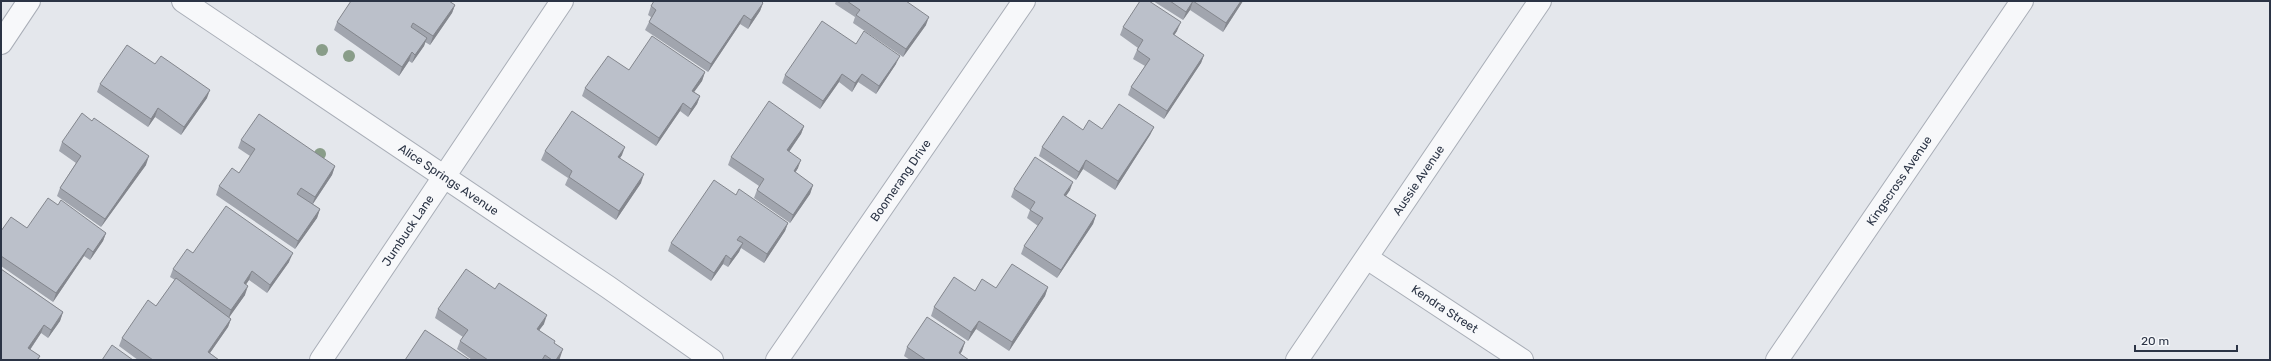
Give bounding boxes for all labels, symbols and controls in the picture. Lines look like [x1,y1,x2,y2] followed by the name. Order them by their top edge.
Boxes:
[1864,133,1935,228] street label: Kingscross Avenue
[867,136,934,224] street label: Boomerang Drive
[396,141,501,218] street label: Alice Springs Avenue
[1390,142,1448,218] street label: Aussie Avenue
[379,192,437,269] street label: Jumbuck Lane
[1409,282,1481,336] street label: Kendra Street
[2135,327,2237,353] scale bar
[2141,334,2169,348] text: 20 m

